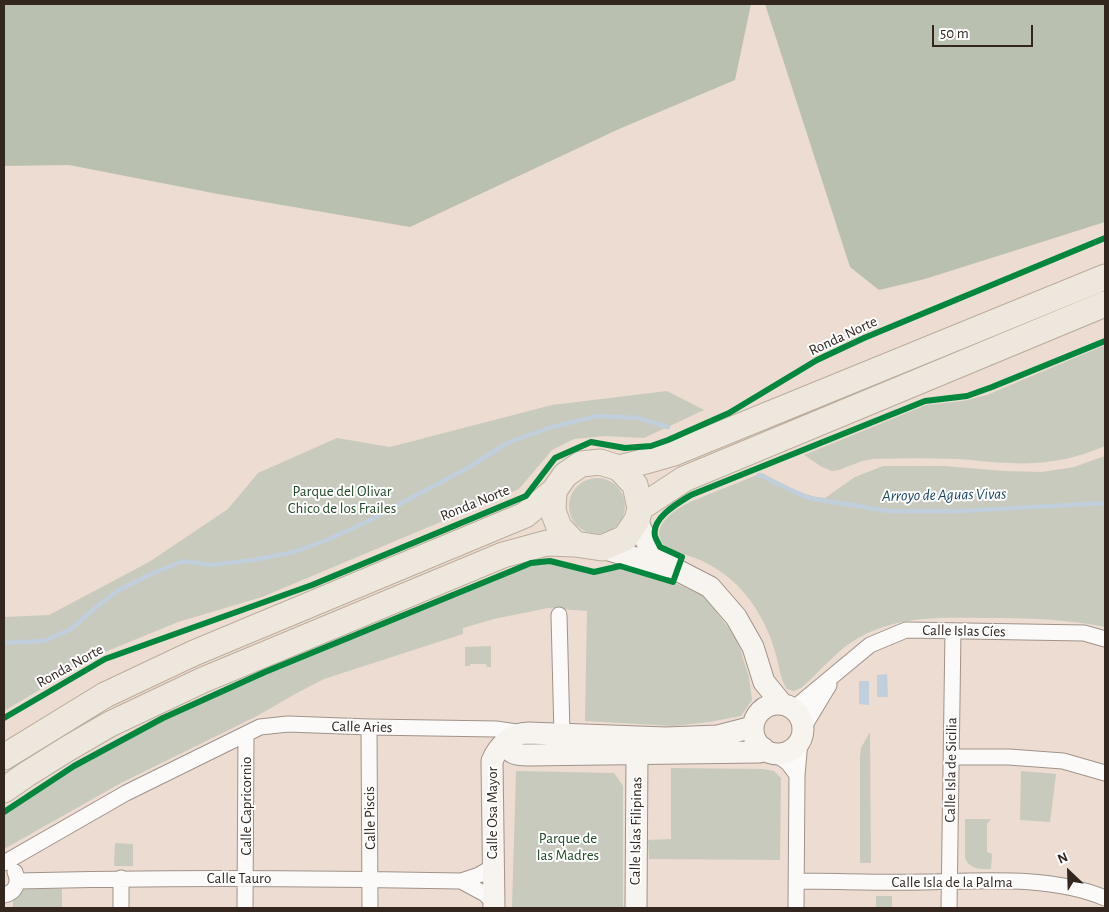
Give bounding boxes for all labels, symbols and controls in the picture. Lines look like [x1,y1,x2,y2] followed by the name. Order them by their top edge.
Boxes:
[934,15,1035,47] scale bar
[940,26,969,41] text: 50 m
[806,312,880,360] street label: Ronda Norte
[438,481,512,525] street label: Ronda Norte
[288,482,396,517] park label: Parque del Olivar Chico de los Frailes
[882,484,1006,506] water label: Arroyo de Aguas Vivas
[922,621,1006,641] street label: Calle Islas Cíes
[34,640,106,692] street label: Ronda Norte
[331,717,393,737] street label: Calle Aries
[941,717,961,823] street label: Calle Isla de Sicilia
[237,757,255,855] street label: Calle Capricornio
[483,767,501,859] street label: Calle Osa Mayor
[626,777,646,885] street label: Calle Islas Filipinas
[360,786,380,850] street label: Calle Piscis
[537,829,599,864] park label: Parque de las Madres
[1044,847,1094,897] north arrow
[1056,850,1070,867] text: N
[207,869,271,887] street label: Calle Tauro
[891,873,1013,891] street label: Calle Isla de la Palma

